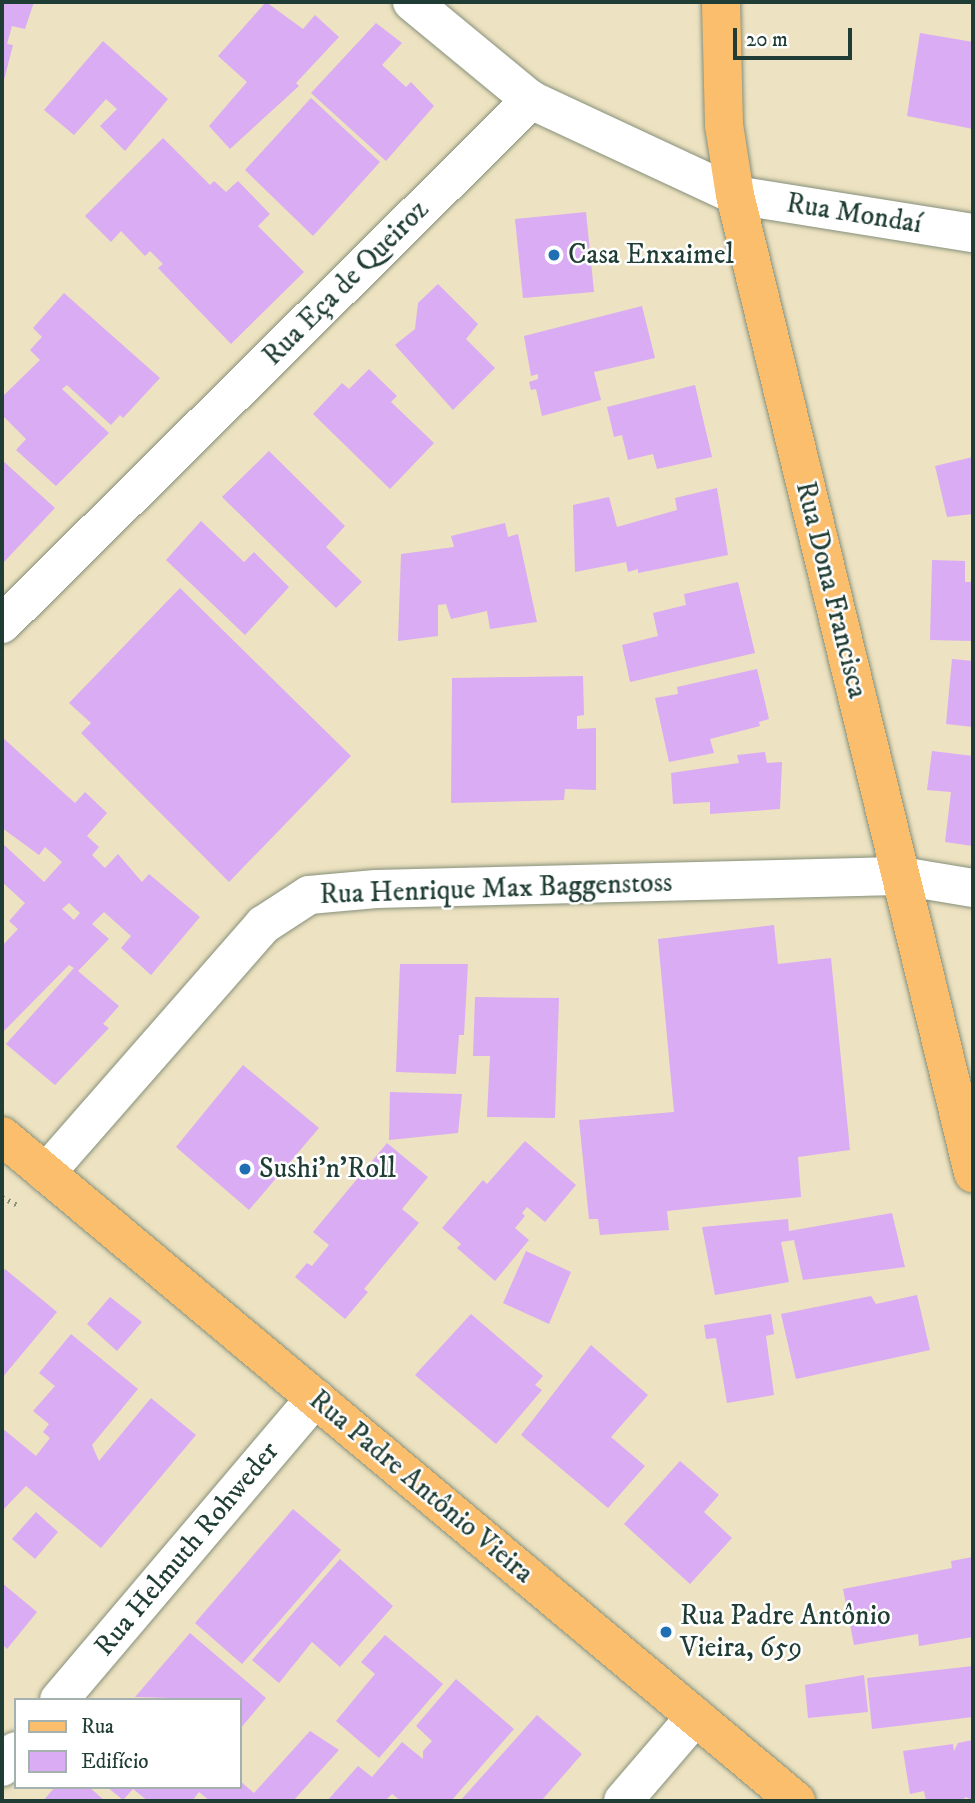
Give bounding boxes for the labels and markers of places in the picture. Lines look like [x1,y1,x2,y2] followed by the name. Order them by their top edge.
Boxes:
[568,238,734,272] place label: Casa Enxaimel
[546,247,562,263] marker: Casa Enxaimel
[259,1152,396,1186] place label: Sushi'n'Roll
[237,1161,253,1177] marker: Sushi'n'Roll
[680,1599,891,1665] place label: Rua Padre Antônio Vieira, 659
[658,1624,674,1640] marker: Rua Padre Antônio Vieira, 659

